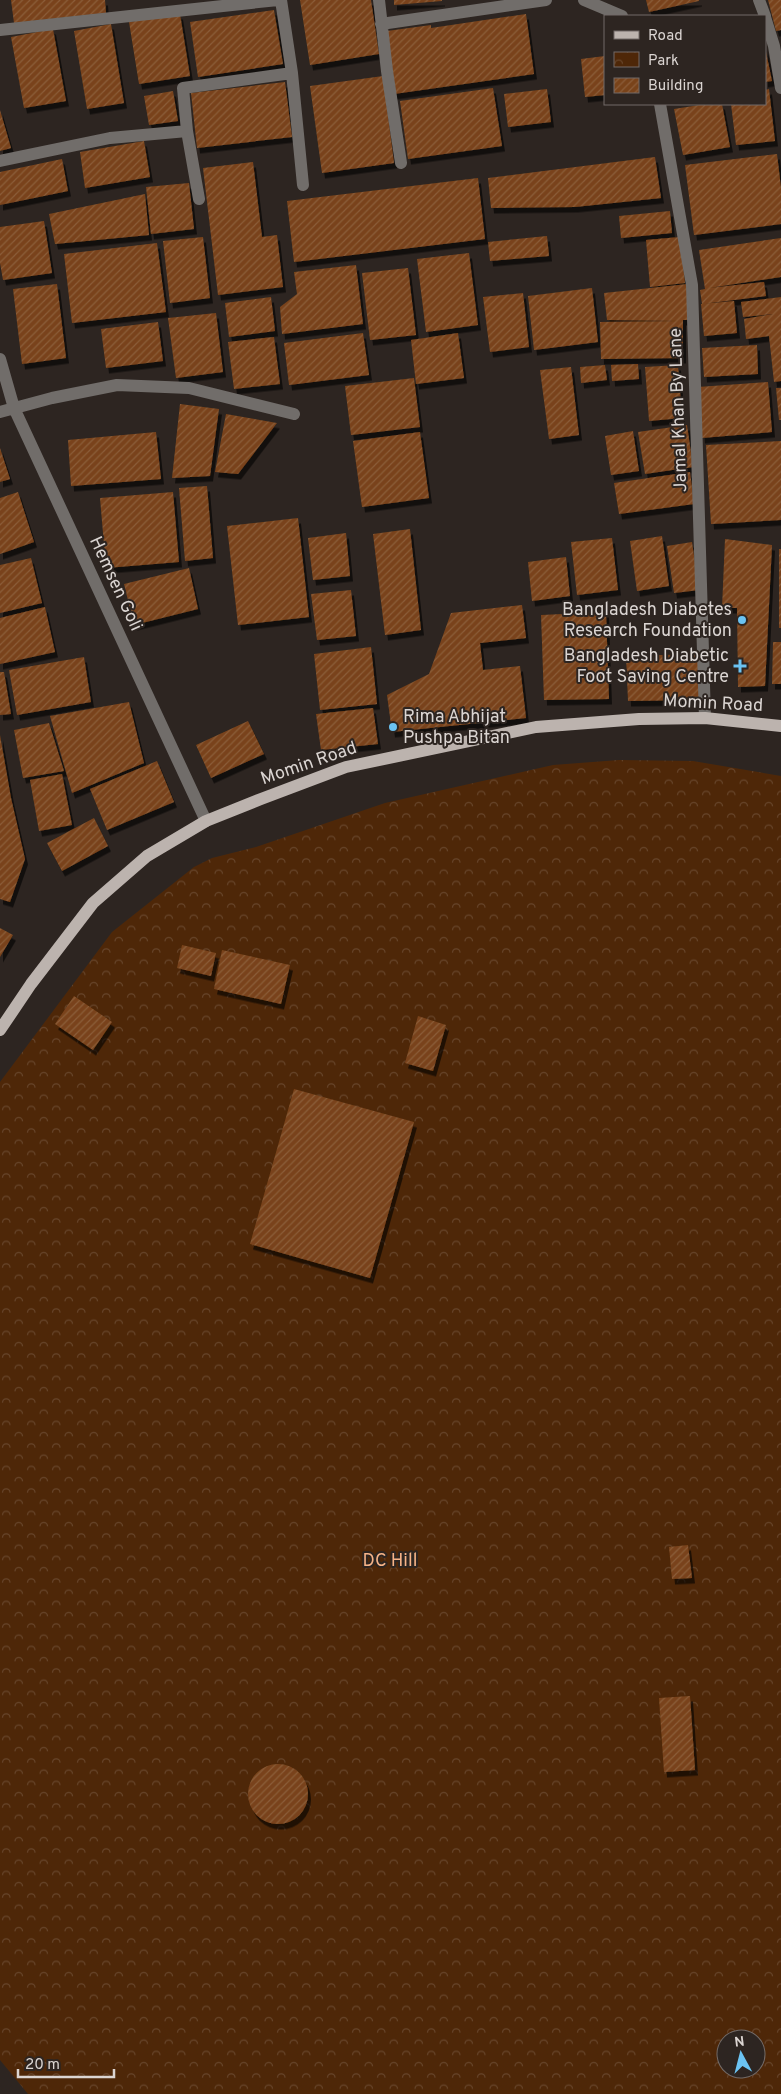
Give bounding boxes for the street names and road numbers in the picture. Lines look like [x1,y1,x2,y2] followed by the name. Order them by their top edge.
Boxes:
[665,327,693,493] street label: Jamal Khan By Lane
[83,533,147,635] street label: Hemsen Goli
[662,690,764,718] street label: Momin Road
[258,737,360,791] street label: Momin Road

